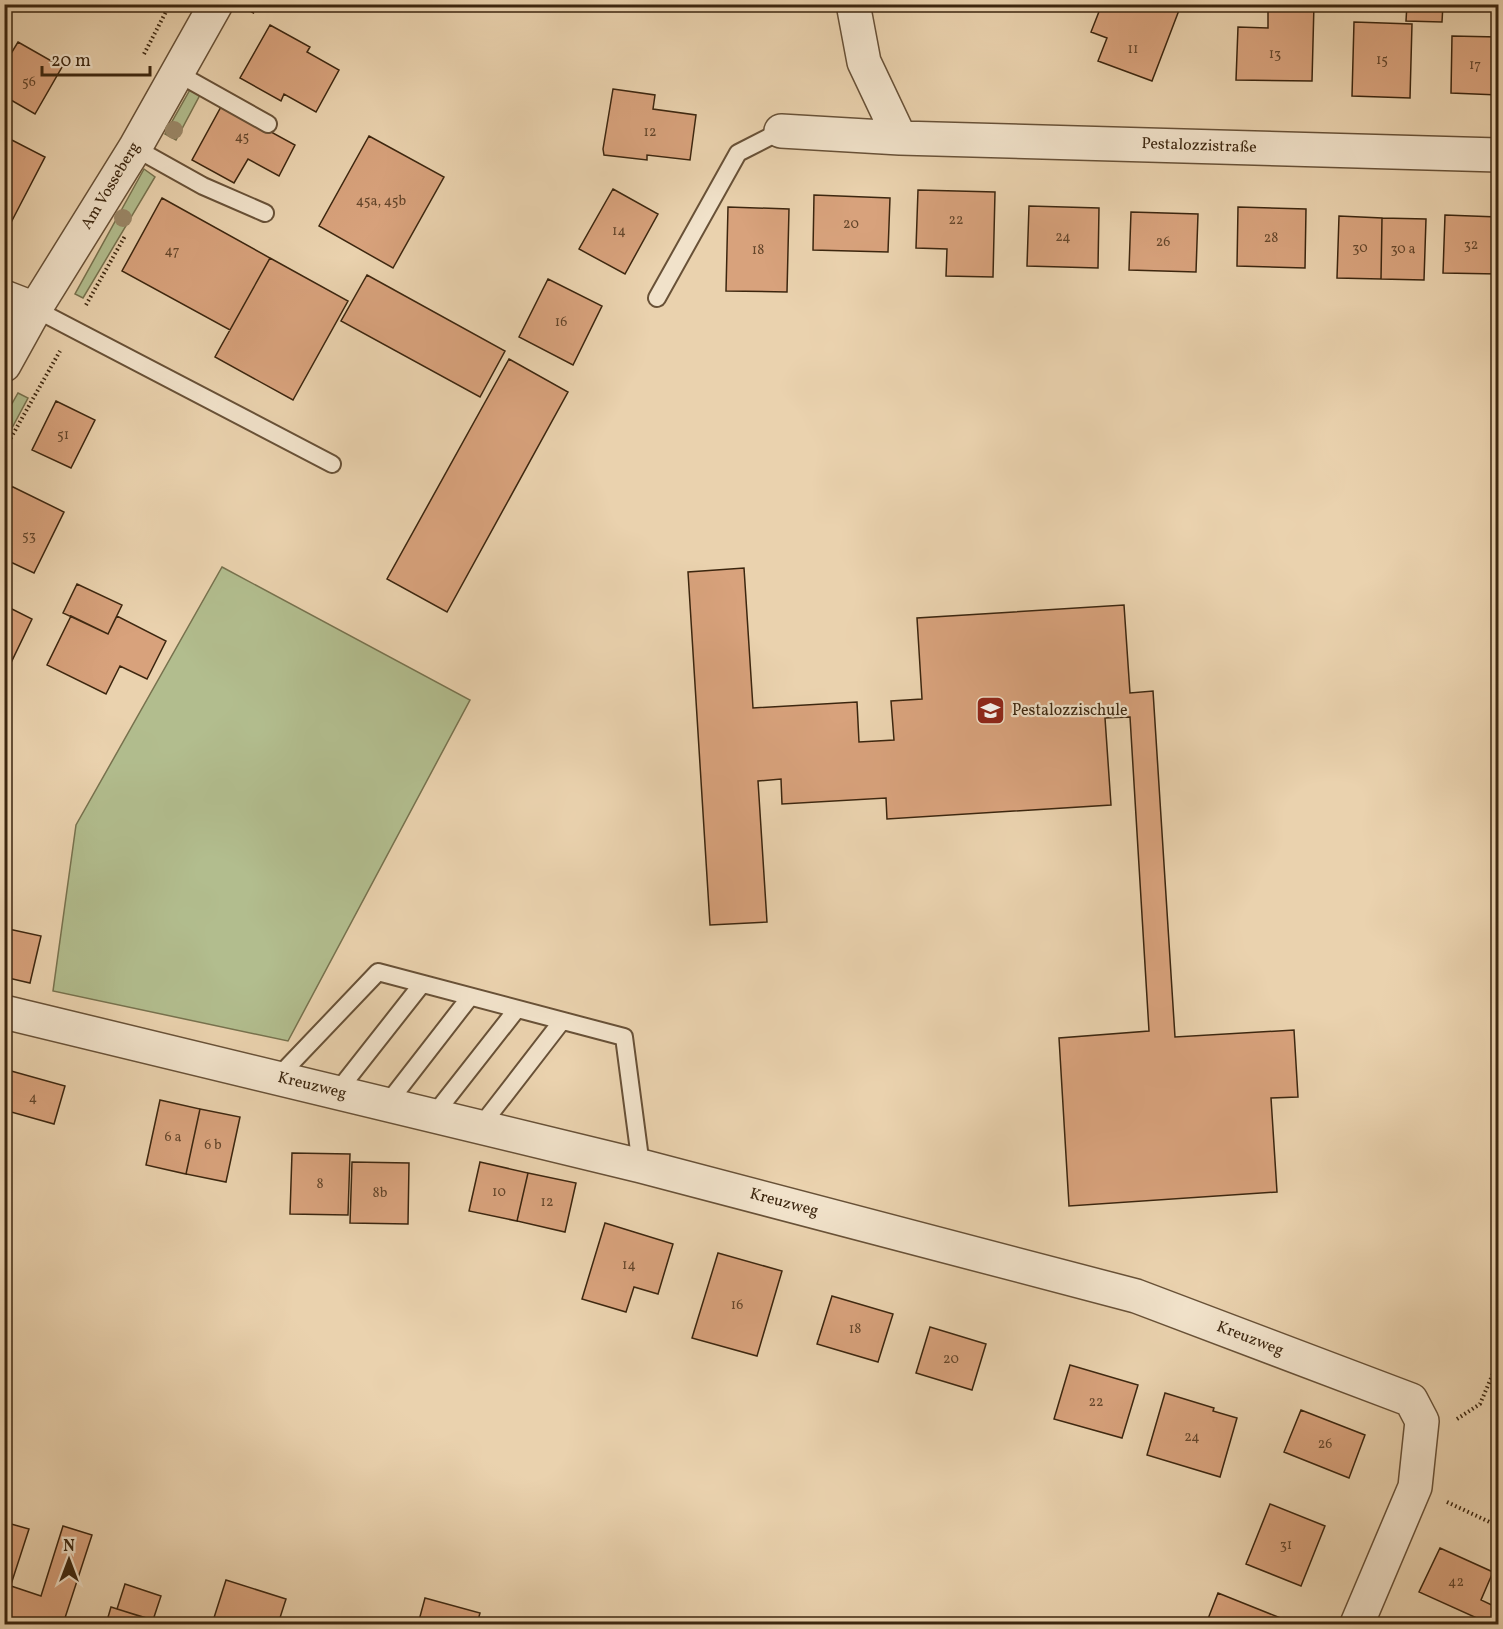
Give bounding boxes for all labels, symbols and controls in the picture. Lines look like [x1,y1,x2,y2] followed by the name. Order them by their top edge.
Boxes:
[42,39,150,77] scale bar
[1128,40,1138,59] house number: 11
[1269,45,1281,64] house number: 13
[51,49,91,74] text: 20 m
[1376,51,1388,70] house number: 15
[1469,56,1481,75] house number: 17
[22,73,36,92] house number: 56
[644,123,656,142] house number: 12
[235,128,249,147] house number: 45
[1141,133,1257,159] street label: Pestalozzistraße
[76,138,146,234] street label: Am Vosseberg
[356,192,407,211] house number: 45a, 45b
[948,211,964,230] house number: 22
[843,215,859,234] house number: 20
[612,222,626,241] house number: 14
[1055,228,1071,247] house number: 24
[1264,229,1278,248] house number: 28
[1156,233,1170,252] house number: 26
[1464,236,1478,255] house number: 32
[1352,239,1368,258] house number: 30
[1390,240,1416,259] house number: 30 a
[752,241,764,260] house number: 18
[164,242,180,261] house number: 47
[555,313,567,332] house number: 16
[57,426,69,445] house number: 51
[22,527,36,546] house number: 53
[975,695,1007,727] school or university icon: Pestalozzischule
[1012,700,1128,722] place label: Pestalozzischule
[275,1067,349,1105] street label: Kreuzweg
[29,1089,37,1108] house number: 4
[165,1128,181,1147] house number: 6 a
[204,1136,222,1155] house number: 6 b
[316,1175,324,1194] house number: 8
[492,1183,506,1202] house number: 10
[747,1183,821,1223] street label: Kreuzweg
[373,1184,388,1203] house number: 8b
[541,1193,553,1212] house number: 12
[622,1256,636,1275] house number: 14
[731,1296,743,1315] house number: 16
[1213,1316,1287,1362] street label: Kreuzweg
[849,1320,861,1339] house number: 18
[943,1350,959,1369] house number: 20
[1088,1393,1104,1412] house number: 22
[1184,1428,1200,1447] house number: 24
[1318,1435,1332,1454] house number: 26
[39,1530,99,1590] north arrow
[63,1536,75,1558] text: N
[1280,1536,1292,1555] house number: 31
[1448,1573,1464,1592] house number: 42

